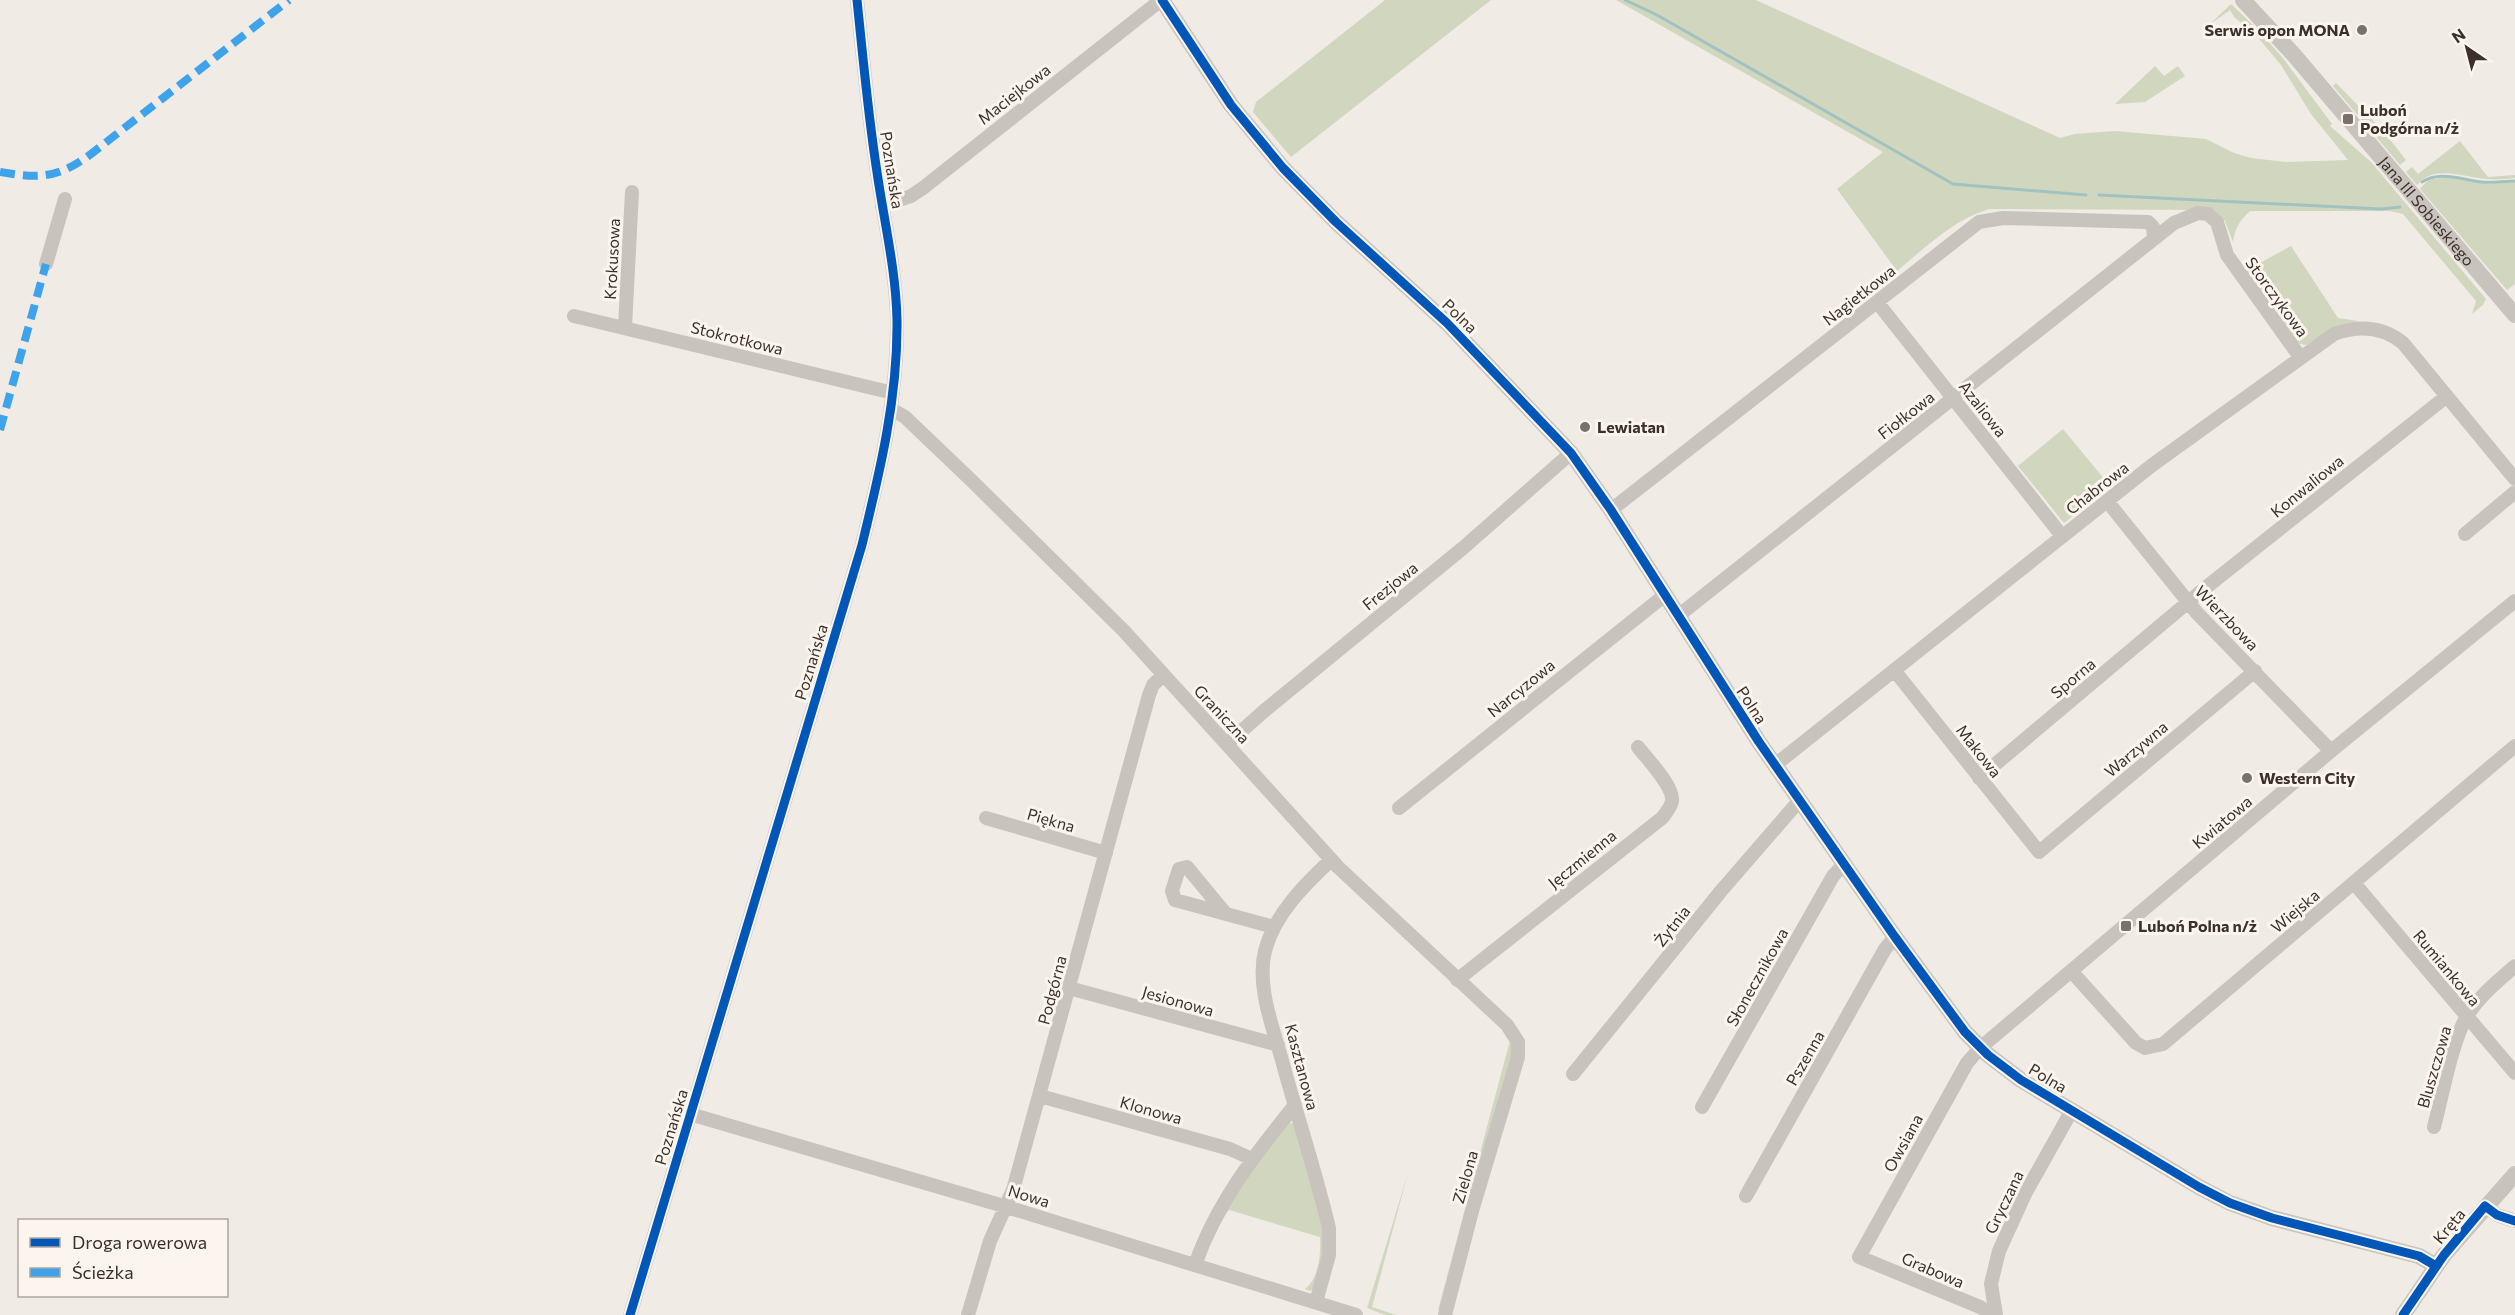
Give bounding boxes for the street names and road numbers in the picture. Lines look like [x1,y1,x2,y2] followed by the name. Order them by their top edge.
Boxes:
[974,59,1054,128] street label: Maciejkowa
[877,130,908,210] street label: Poznańska
[2375,152,2479,270] street label: Jana III Sobieskiego
[600,218,623,300] street label: Krokusowa
[2242,253,2313,340] street label: Storczykowa
[1819,260,1899,329] street label: Nagietkowa
[1439,295,1482,337] street label: Polna
[689,317,785,358] street label: Stokrotkowa
[1956,377,2011,440] street label: Azaliowa
[1874,387,1938,442] street label: Fiołkowa
[2266,450,2347,521] street label: Konwaliowa
[2062,457,2132,518] street label: Chabrowa
[1358,558,1421,614] street label: Frezjowa
[2192,581,2263,654] street label: Wierzbowa
[790,622,831,702] street label: Poznańska
[2047,654,2099,702] street label: Sporna
[1483,655,1558,720] street label: Narcyzowa
[1191,680,1254,747] street label: Graniczna
[1733,682,1772,727] street label: Polna
[2100,717,2171,781] street label: Warzywna
[1953,720,2006,781] street label: Makowa
[2188,791,2255,852] street label: Kwiatowa
[1025,804,1077,835] street label: Piękna
[1544,825,1620,892] street label: Jęczmienna
[2267,885,2323,936] street label: Wiejska
[1650,901,1693,950] street label: Żytnia
[1722,924,1791,1029] street label: Słonecznikowa
[2410,926,2485,1010] street label: Rumiankowa
[1033,953,1070,1026] street label: Podgórna
[1140,981,1216,1020] street label: Jesionowa
[1282,1022,1323,1112] street label: Kasztanowa
[2413,1024,2454,1110] street label: Bluszczowa
[1781,1027,1828,1089] street label: Pszenna
[2026,1059,2071,1096] street label: Polna
[650,1087,691,1167] street label: Poznańska
[1118,1092,1184,1127] street label: Klonowa
[1879,1111,1926,1175] street label: Owsiana
[1448,1148,1481,1206] street label: Zielona
[1980,1167,2027,1236] street label: Gryczana
[1006,1180,1052,1211] street label: Nowa
[2428,1204,2469,1247] street label: Kręta
[1899,1248,1967,1291] street label: Grabowa

